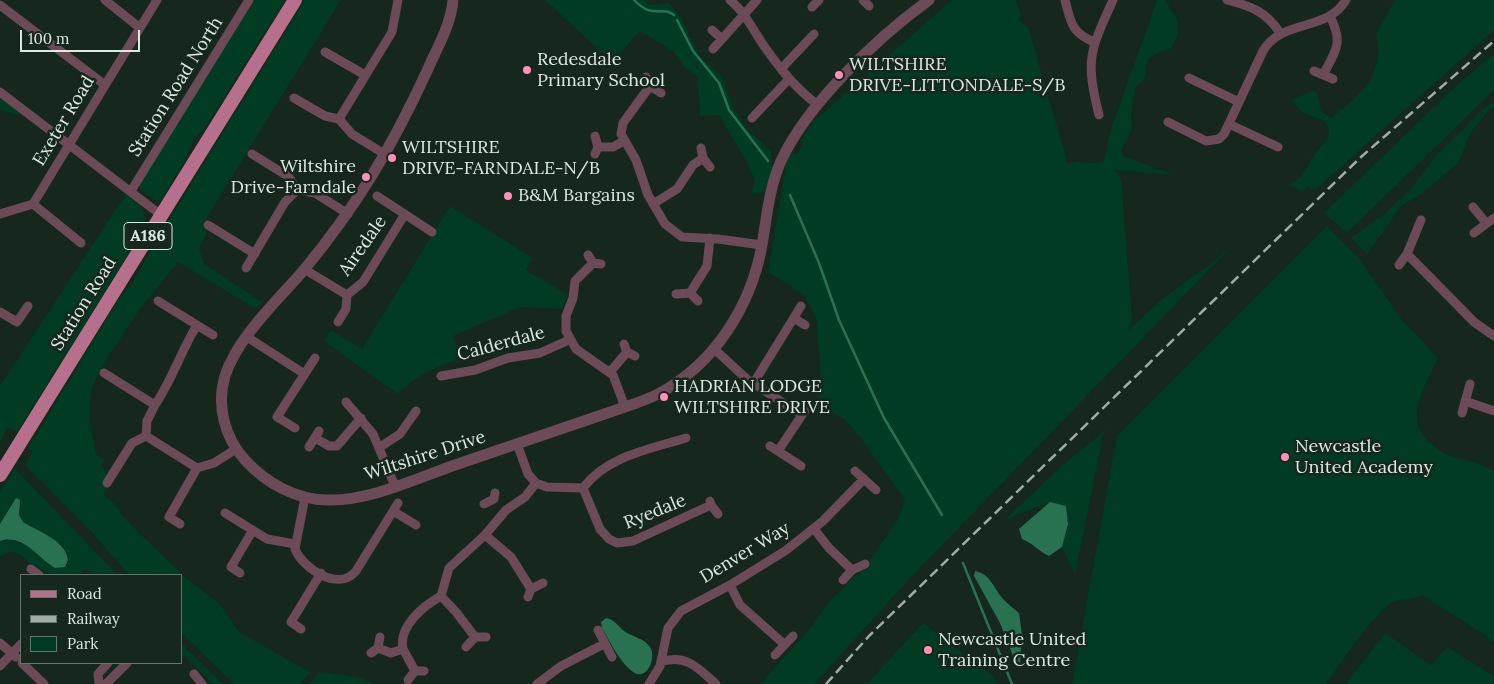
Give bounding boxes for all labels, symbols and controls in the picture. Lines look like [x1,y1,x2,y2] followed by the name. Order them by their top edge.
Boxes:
[124,13,228,161] street label: Station Road North
[22,20,142,52] scale bar
[28,29,69,48] text: 100 m
[537,49,665,92] place label: Redesdale Primary School
[849,54,1065,96] place label: WILTSHIRE DRIVE-LITTONDALE-S/B
[521,64,533,76] marker: Redesdale Primary School
[833,69,845,81] marker: WILTSHIRE DRIVE-LITTONDALE-S/B
[29,72,99,170] street label: Exeter Road
[402,137,600,180] place label: WILTSHIRE DRIVE-FARNDALE-N/B
[386,152,398,164] marker: WILTSHIRE DRIVE-FARNDALE-N/B
[231,156,356,198] place label: Wiltshire Drive-Farndale
[360,171,372,183] marker: Wiltshire Drive-Farndale
[518,185,635,207] place label: B&M Bargains
[502,190,514,202] marker: B&M Bargains
[335,212,391,280] street label: Airedale
[124,222,172,250] road number: A186
[47,253,121,355] street label: Station Road
[455,322,547,366] street label: Calderdale
[674,376,830,418] place label: HADRIAN LODGE WILTSHIRE DRIVE
[658,391,670,403] marker: HADRIAN LODGE WILTSHIRE DRIVE
[362,426,488,486] street label: Wiltshire Drive
[1295,436,1433,478] place label: Newcastle United Academy
[1279,451,1291,463] marker: Newcastle United Academy
[621,490,689,534] street label: Ryedale
[696,518,794,588] street label: Denver Way
[20,574,182,664] legend
[67,584,102,603] text: Road
[67,609,120,628] text: Railway
[938,629,1086,672] place label: Newcastle United Training Centre
[67,634,98,653] text: Park
[922,644,934,656] marker: Newcastle United Training Centre

